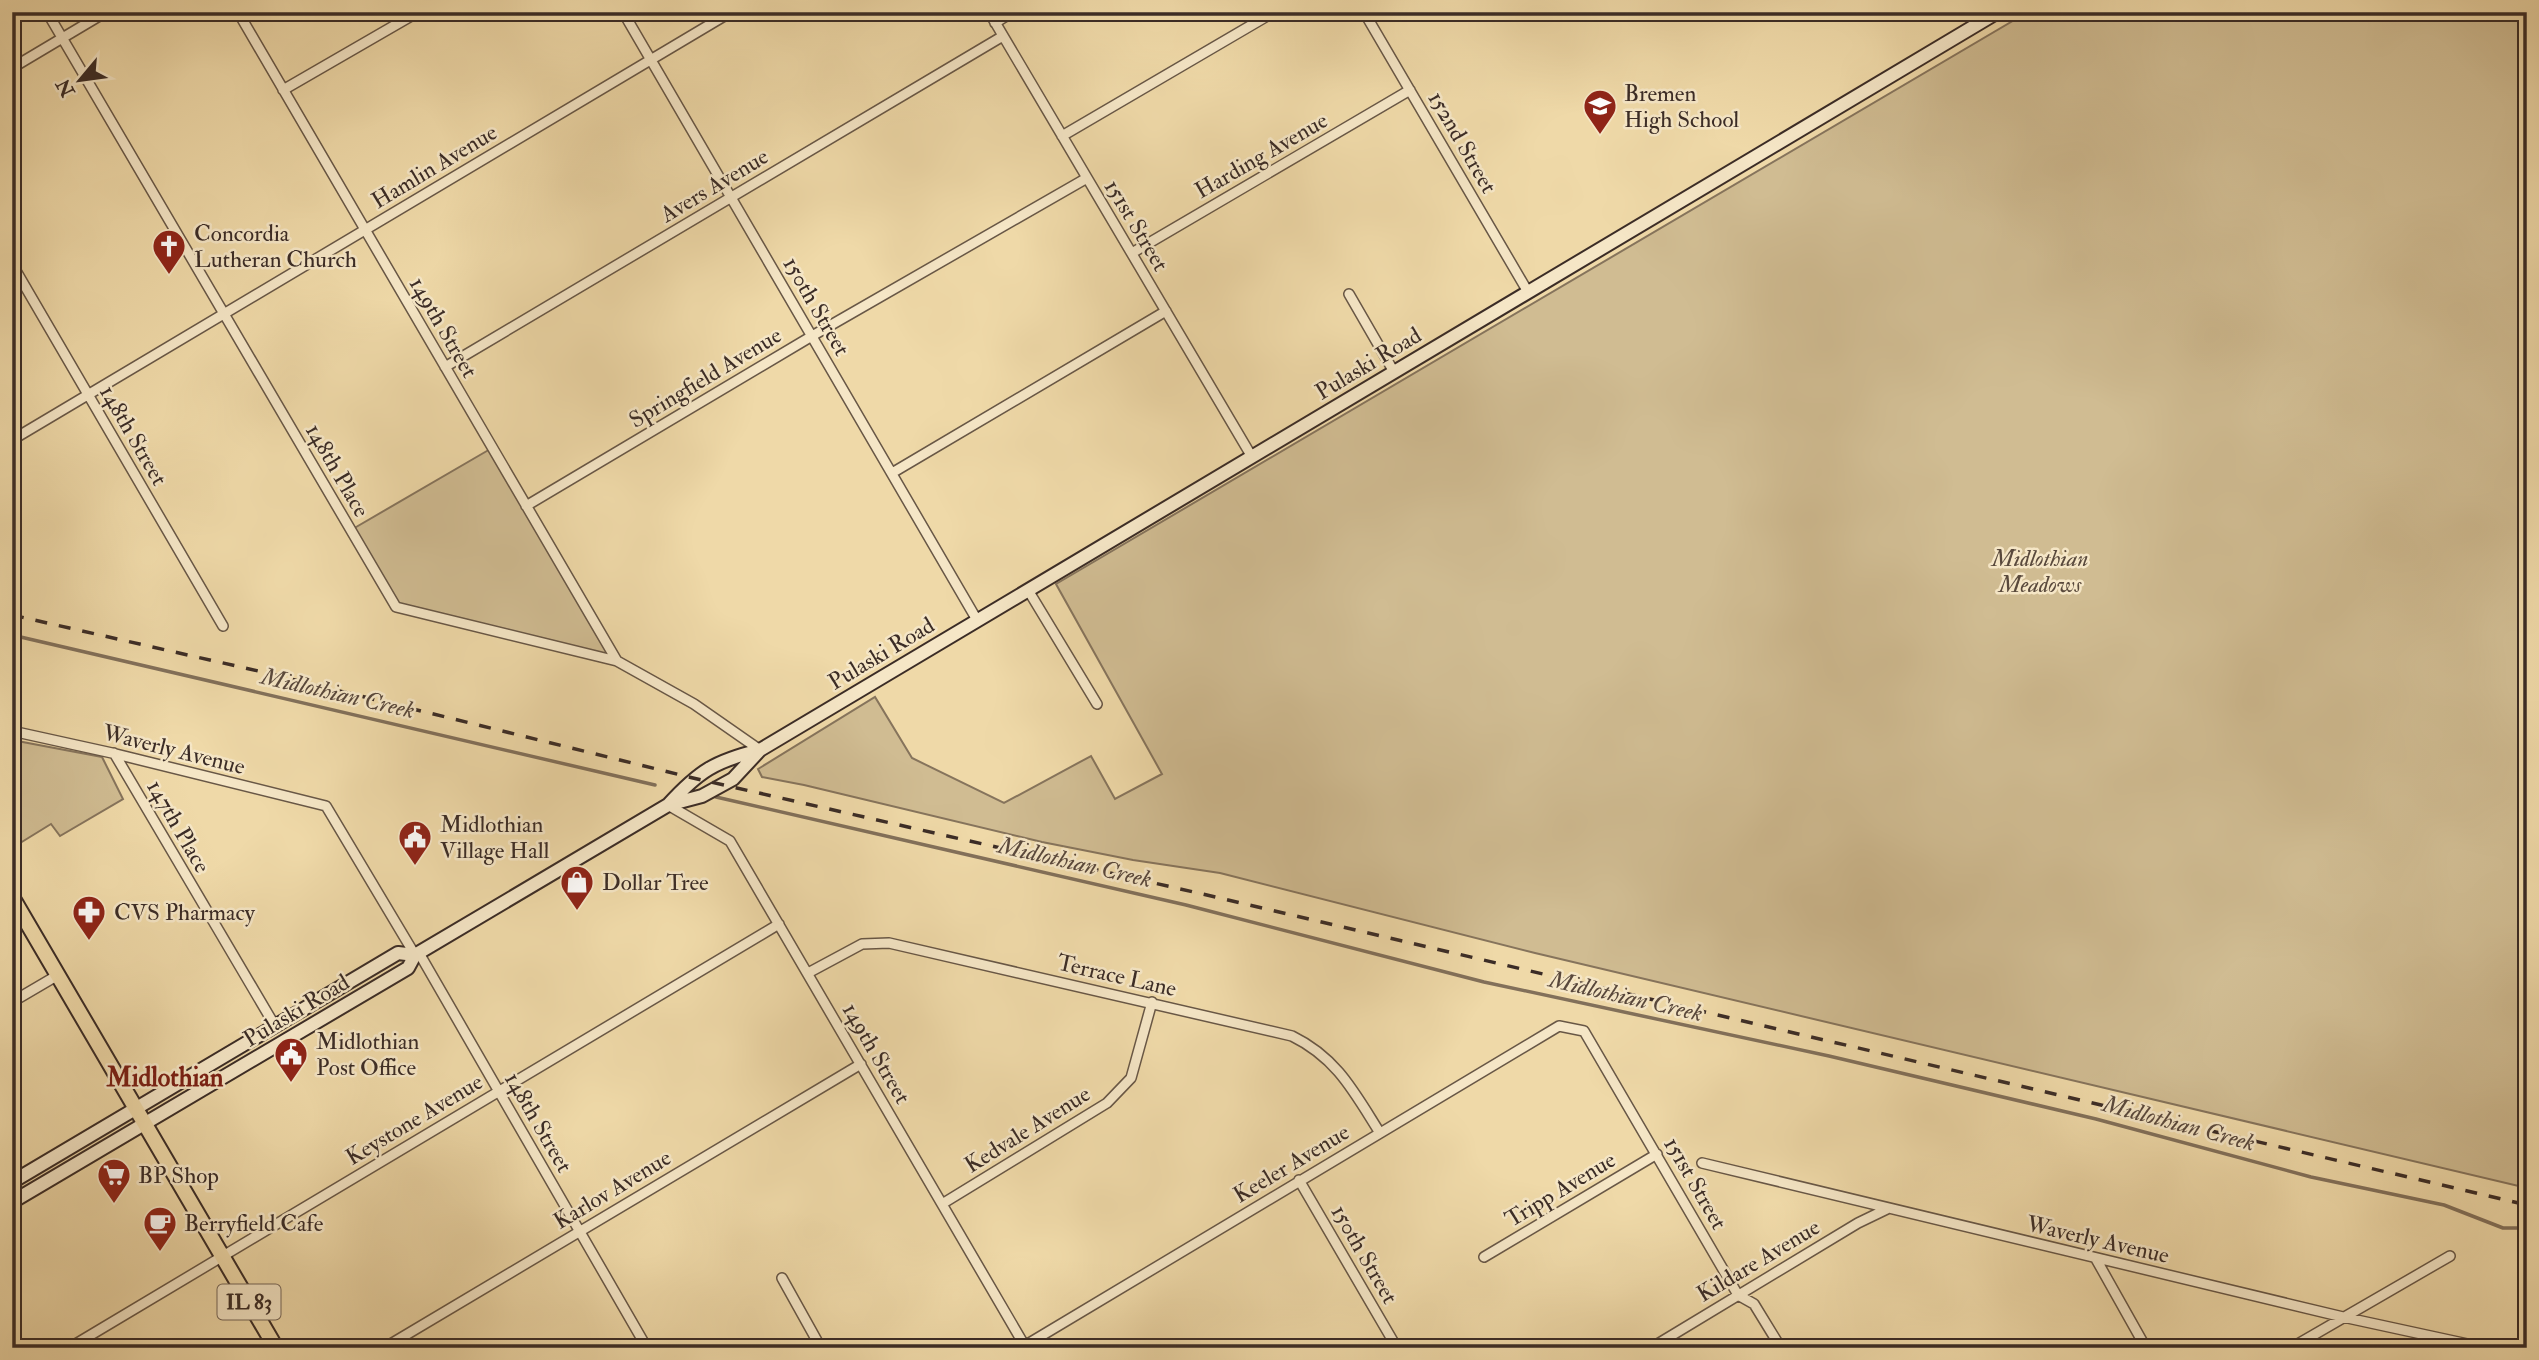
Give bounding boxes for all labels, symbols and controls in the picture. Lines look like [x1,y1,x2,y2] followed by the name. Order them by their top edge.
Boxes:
[46,46,116,116] north arrow
[51,74,81,102] text: N
[1624,79,1739,134] place label: Bremen High School
[1422,86,1503,199] street label: 152nd Street
[1581,87,1619,136] school or university icon: Bremen High School
[1190,105,1333,205] street label: Harding Avenue
[366,117,503,215] street label: Hamlin Avenue
[654,142,774,230] street label: Avers Avenue
[1098,174,1175,276] street label: 151st Street
[194,219,357,274] place label: Concordia Lutheran Church
[150,227,188,276] church icon: Concordia Lutheran Church
[777,252,857,361] street label: 150th Street
[403,271,484,383] street label: 149th Street
[624,320,788,435] street label: Springfield Avenue
[1310,320,1427,406] street label: Pulaski Road
[93,380,174,491] street label: 148th Street
[299,418,376,523] street label: 148th Place
[1990,544,2088,599] park label: Midlothian Meadows
[823,610,940,696] street label: Pulaski Road
[256,660,418,726] water label: Midlothian Creek
[99,718,248,781] street label: Waverly Avenue
[140,775,217,878] street label: 147th Place
[440,810,550,865] place label: Midlothian Village Hall
[396,818,434,867] public building icon: Midlothian Village Hall
[993,829,1155,895] water label: Midlothian Creek
[558,863,596,912] shop icon: Dollar Tree
[602,868,709,897] place label: Dollar Tree
[70,893,108,942] pharmacy icon: CVS Pharmacy
[114,898,256,927] place label: CVS Pharmacy
[1054,948,1180,1003] street label: Terrace Lane
[1544,963,1706,1029] water label: Midlothian Creek
[238,967,355,1053] street label: Pulaski Road
[836,997,917,1109] street label: 149th Street
[316,1027,420,1082] place label: Midlothian Post Office
[272,1035,310,1084] public building icon: Midlothian Post Office
[106,1062,224,1094] district label: Midlothian
[340,1067,488,1172] street label: Keystone Avenue
[498,1067,579,1178] street label: 148th Street
[959,1079,1096,1180] street label: Kedvale Avenue
[2097,1088,2259,1159] water label: Midlothian Creek
[1228,1117,1355,1209] street label: Keeler Avenue
[1657,1132,1734,1235] street label: 151st Street
[548,1143,677,1236] street label: Karlov Avenue
[1500,1145,1622,1235] street label: Tripp Avenue
[95,1156,133,1205] supermarket icon: BP Shop
[138,1161,219,1191] place label: BP Shop
[1325,1200,1405,1309] street label: 150th Street
[141,1204,179,1253] cafe icon: Berryfield Cafe
[184,1209,324,1238] place label: Berryfield Cafe
[2023,1209,2172,1270] street label: Waverly Avenue
[1692,1212,1825,1308] street label: Kildare Avenue
[218,1284,280,1320] road number: IL 83

